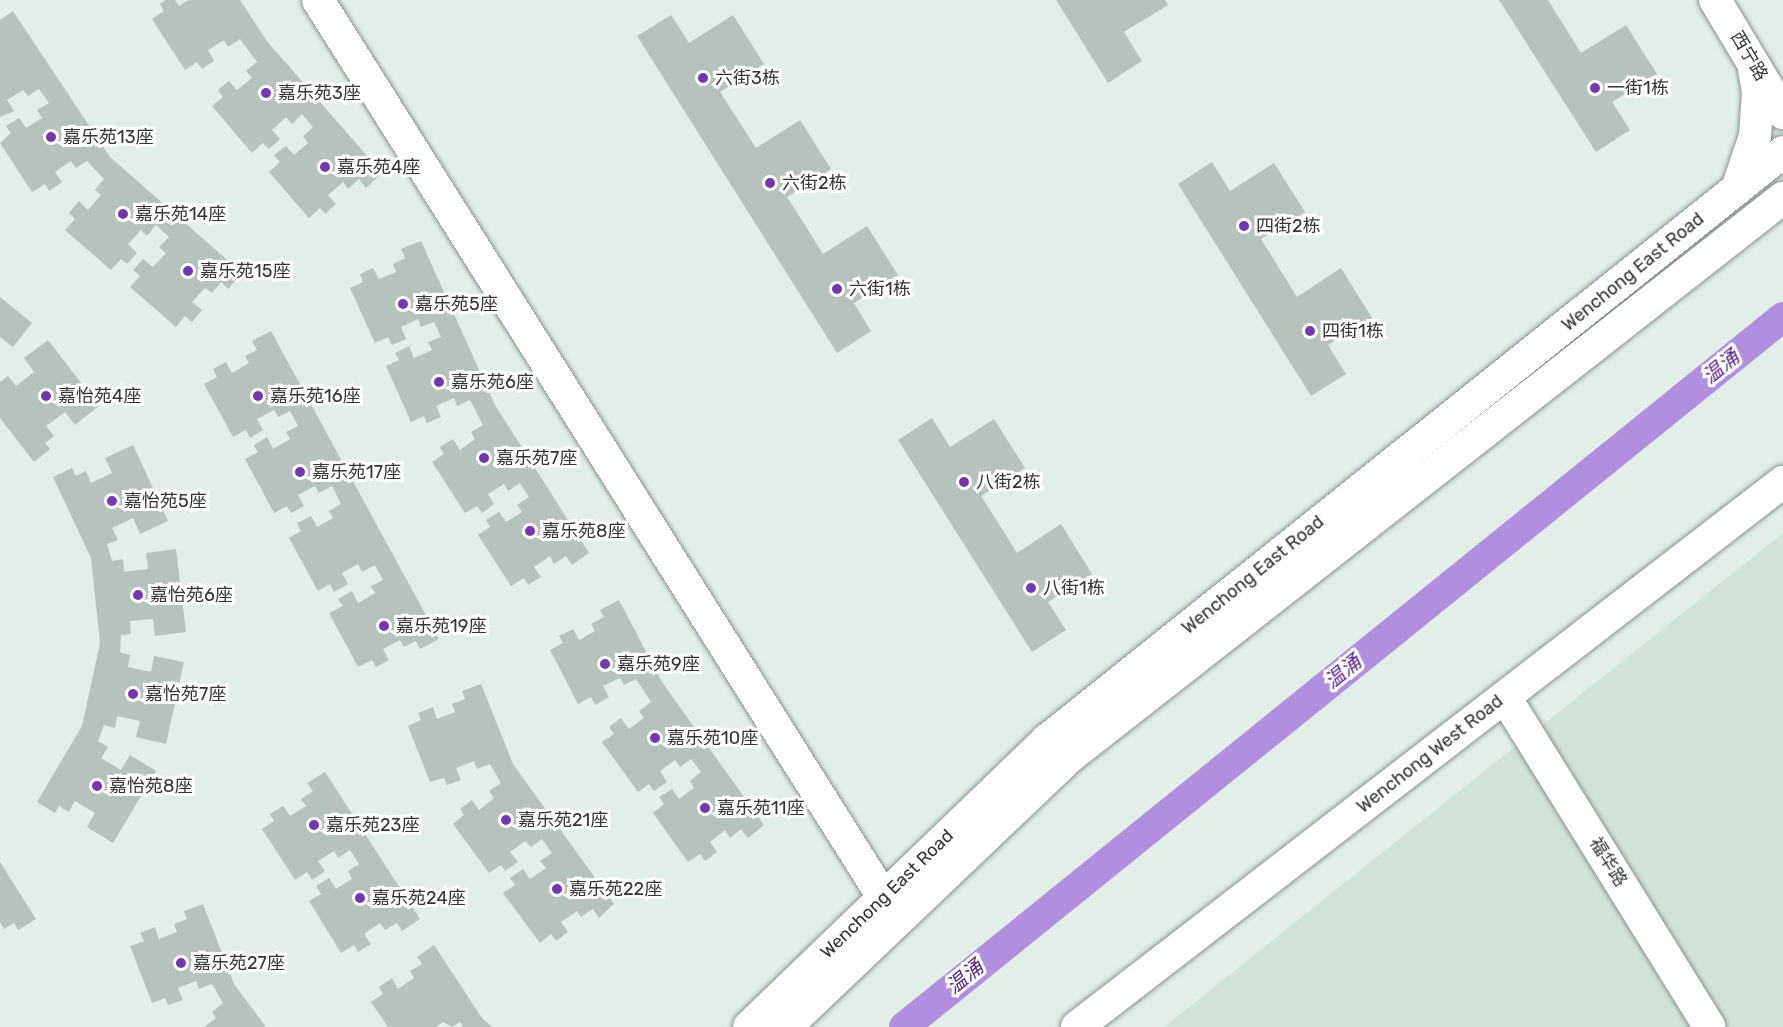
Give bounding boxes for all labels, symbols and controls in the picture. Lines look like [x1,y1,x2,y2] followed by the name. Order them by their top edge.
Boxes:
[1726,27,1772,85] street label: 西宁路
[715,67,780,89] place label: 六街3栋
[696,71,710,85] marker: 六街3栋
[1607,77,1669,99] place label: 一街1栋
[1588,81,1602,95] marker: 一街1栋
[278,82,361,104] place label: 嘉乐苑3座
[259,86,273,100] marker: 嘉乐苑3座
[63,126,154,148] place label: 嘉乐苑13座
[44,130,58,144] marker: 嘉乐苑13座
[337,156,420,178] place label: 嘉乐苑4座
[318,160,332,174] marker: 嘉乐苑4座
[782,172,847,194] place label: 六街2栋
[763,176,777,190] marker: 六街2栋
[135,203,226,225] place label: 嘉乐苑14座
[116,207,130,221] marker: 嘉乐苑14座
[1558,208,1708,336] street label: Wenchong East Road
[1256,215,1321,237] place label: 四街2栋
[1237,219,1251,233] marker: 四街2栋
[200,260,290,282] place label: 嘉乐苑15座
[181,264,195,278] marker: 嘉乐苑15座
[849,278,911,300] place label: 六街1栋
[830,282,844,296] marker: 六街1栋
[415,293,498,315] place label: 嘉乐苑5座
[396,297,410,311] marker: 嘉乐苑5座
[1322,320,1384,342] place label: 四街1栋
[1303,324,1317,338] marker: 四街1栋
[1698,345,1744,389] water label: 温涌
[451,371,534,393] place label: 嘉乐苑6座
[432,375,446,389] marker: 嘉乐苑6座
[58,385,141,407] place label: 嘉怡苑4座
[270,385,361,407] place label: 嘉乐苑16座
[39,389,53,403] marker: 嘉怡苑4座
[251,389,265,403] marker: 嘉乐苑16座
[496,447,577,469] place label: 嘉乐苑7座
[477,451,491,465] marker: 嘉乐苑7座
[312,461,401,483] place label: 嘉乐苑17座
[293,465,307,479] marker: 嘉乐苑17座
[976,471,1041,493] place label: 八街2栋
[957,475,971,489] marker: 八街2栋
[124,490,207,512] place label: 嘉怡苑5座
[105,494,119,508] marker: 嘉怡苑5座
[1178,511,1328,639] street label: Wenchong East Road
[542,520,625,542] place label: 嘉乐苑8座
[523,524,537,538] marker: 嘉乐苑8座
[1043,577,1105,599] place label: 八街1栋
[1024,581,1038,595] marker: 八街1栋
[150,584,233,606] place label: 嘉怡苑6座
[131,588,145,602] marker: 嘉怡苑6座
[396,615,486,637] place label: 嘉乐苑19座
[377,619,391,633] marker: 嘉乐苑19座
[1320,650,1366,694] water label: 温涌
[617,653,700,675] place label: 嘉乐苑9座
[598,657,612,671] marker: 嘉乐苑9座
[145,683,226,705] place label: 嘉怡苑7座
[126,687,140,701] marker: 嘉怡苑7座
[1353,690,1507,818] street label: Wenchong West Road
[667,727,758,749] place label: 嘉乐苑10座
[648,731,662,745] marker: 嘉乐苑10座
[109,775,192,797] place label: 嘉怡苑8座
[90,779,104,793] marker: 嘉怡苑8座
[717,797,804,819] place label: 嘉乐苑11座
[698,801,712,815] marker: 嘉乐苑11座
[518,809,608,831] place label: 嘉乐苑21座
[499,813,513,827] marker: 嘉乐苑21座
[326,814,419,836] place label: 嘉乐苑23座
[307,818,321,832] marker: 嘉乐苑23座
[816,825,958,963] street label: Wenchong East Road
[1585,833,1631,891] street label: 福华路
[569,878,662,900] place label: 嘉乐苑22座
[550,882,564,896] marker: 嘉乐苑22座
[372,887,466,909] place label: 嘉乐苑24座
[353,891,367,905] marker: 嘉乐苑24座
[193,952,285,974] place label: 嘉乐苑27座
[942,955,988,999] water label: 温涌
[174,956,188,970] marker: 嘉乐苑27座

